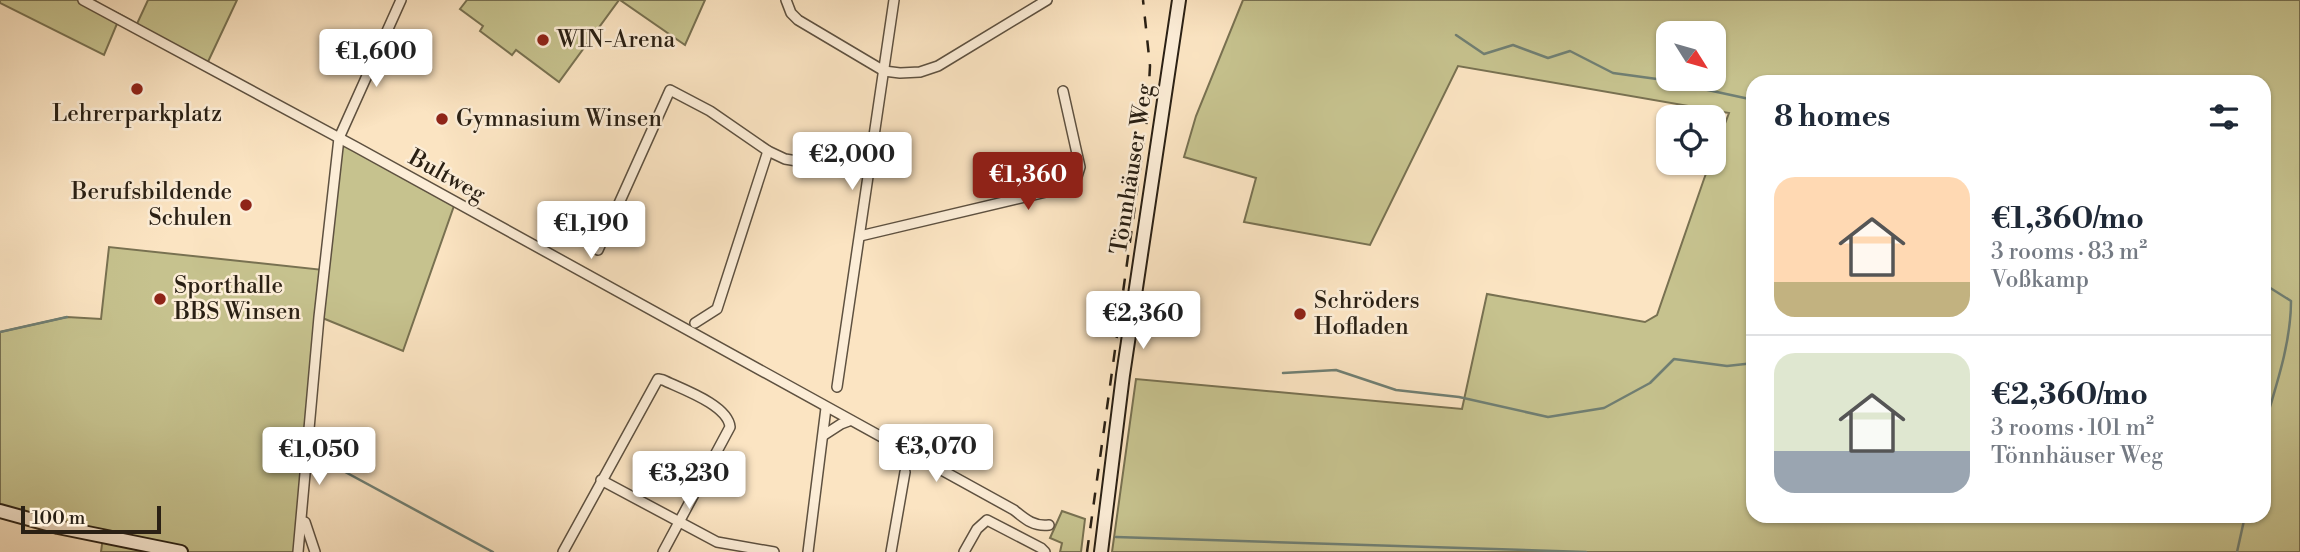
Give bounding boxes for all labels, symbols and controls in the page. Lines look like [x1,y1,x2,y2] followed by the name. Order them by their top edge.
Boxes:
[1656,21,1726,91] north arrow
[1656,21,1726,175] map controls
[556,26,675,54] place label: WIN-Arena
[319,29,433,89] pin: €1,600
[535,32,551,48] marker: WIN-Arena
[335,38,417,66] text: €1,600
[129,81,145,97] marker: Lehrerparkplatz
[1105,82,1159,256] street label: Tönnhäuser Weg
[1774,98,1890,136] text: 8 homes
[2205,98,2243,136] icon: filters
[52,100,222,128] place label: Lehrerparkplatz
[456,105,662,133] place label: Gymnasium Winsen
[1656,105,1726,175] button: locate
[434,111,450,127] marker: Gymnasium Winsen
[795,132,909,192] pin: €2,000
[809,141,895,169] text: €2,000
[403,143,490,209] street label: Bultweg
[971,152,1085,212] pin: €1,360
[989,161,1067,189] text: €1,360
[70,178,232,232] place label: Berufsbildende Schulen
[238,197,254,213] marker: Berufsbildende Schulen
[1991,200,2144,238] text: €1,360/mo
[534,202,648,261] pin: €1,190
[1830,205,1914,289] icon: home
[553,210,629,238] text: €1,190
[1991,238,2147,266] text: 3 rooms · 83 m²
[1991,266,2089,294] text: Voßkamp
[173,272,301,326] place label: Sporthalle BBS Winsen
[1314,287,1420,341] place label: Schröders Hofladen
[152,291,168,307] marker: Sporthalle BBS Winsen
[1086,292,1200,351] pin: €2,360
[1102,300,1184,328] text: €2,360
[1292,306,1308,322] marker: Schröders Hofladen
[1991,376,2148,414] text: €2,360/mo
[1830,381,1914,465] icon: home
[1991,414,2154,442] text: 3 rooms · 101 m²
[879,424,993,484] pin: €3,070
[262,428,376,487] pin: €1,050
[895,433,977,461] text: €3,070
[278,436,360,464] text: €1,050
[1991,442,2163,470] text: Tönnhäuser Weg
[632,452,746,511] pin: €3,230
[649,460,729,488] text: €3,230
[21,503,161,535] scale bar
[32,506,85,530] text: 100 m

